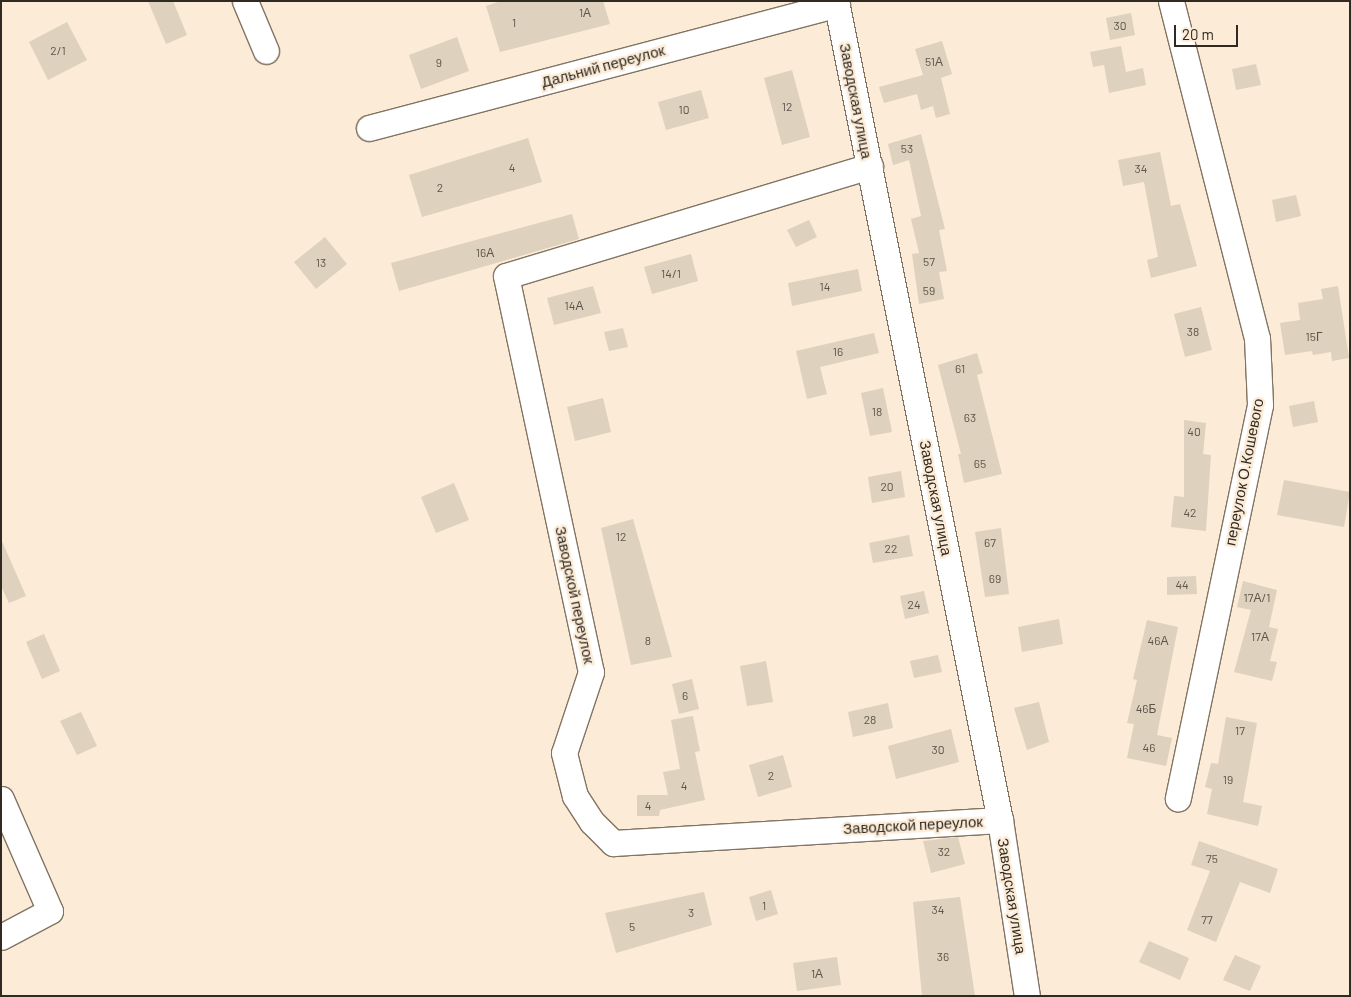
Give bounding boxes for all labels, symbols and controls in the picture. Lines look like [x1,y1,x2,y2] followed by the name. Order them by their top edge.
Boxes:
[579,6,591,20] house number: 1А
[1176,15,1240,47] scale bar
[512,16,516,30] house number: 1
[1114,19,1126,33] house number: 30
[1182,25,1214,43] text: 20 m
[539,41,667,91] street label: Дальний переулок
[836,42,876,160] street label: Заводская улица
[50,44,66,58] house number: 2/1
[925,55,943,69] house number: 51А
[436,56,442,70] house number: 9
[782,100,792,114] house number: 12
[679,103,689,117] house number: 10
[901,142,913,156] house number: 53
[509,161,515,175] house number: 4
[1135,162,1147,176] house number: 34
[437,181,443,195] house number: 2
[476,246,494,260] house number: 16А
[923,255,935,269] house number: 57
[316,256,326,270] house number: 13
[661,267,681,281] house number: 14/1
[820,280,830,294] house number: 14
[923,284,935,298] house number: 59
[565,299,583,313] house number: 14А
[1187,325,1199,339] house number: 38
[1306,330,1322,344] house number: 15Г
[833,345,843,359] house number: 16
[955,362,965,376] house number: 61
[1221,397,1267,547] street label: переулок О.Кошевого
[872,405,882,419] house number: 18
[964,411,976,425] house number: 63
[1187,425,1201,439] house number: 40
[916,439,956,557] street label: Заводская улица
[974,457,986,471] house number: 65
[880,480,894,494] house number: 20
[1183,506,1197,520] house number: 42
[552,525,598,665] street label: Заводской переулок
[616,530,626,544] house number: 12
[984,536,996,550] house number: 67
[885,542,897,556] house number: 22
[989,572,1001,586] house number: 69
[1175,578,1189,592] house number: 44
[1244,591,1270,605] house number: 17А/1
[907,598,921,612] house number: 24
[1251,630,1269,644] house number: 17А
[645,634,651,648] house number: 8
[1148,634,1168,648] house number: 46А
[682,689,688,703] house number: 6
[1136,702,1156,716] house number: 46Б
[864,713,876,727] house number: 28
[1235,724,1245,738] house number: 17
[1143,741,1155,755] house number: 46
[932,743,944,757] house number: 30
[768,769,774,783] house number: 2
[1223,773,1233,787] house number: 19
[681,779,687,793] house number: 4
[645,799,651,813] house number: 4
[843,812,983,838] street label: Заводской переулок
[994,837,1030,955] street label: Заводская улица
[938,845,950,859] house number: 32
[1206,852,1218,866] house number: 75
[762,899,766,913] house number: 1
[932,903,944,917] house number: 34
[688,906,694,920] house number: 3
[1201,913,1213,927] house number: 77
[629,920,635,934] house number: 5
[937,950,949,964] house number: 36
[811,967,823,981] house number: 1А

